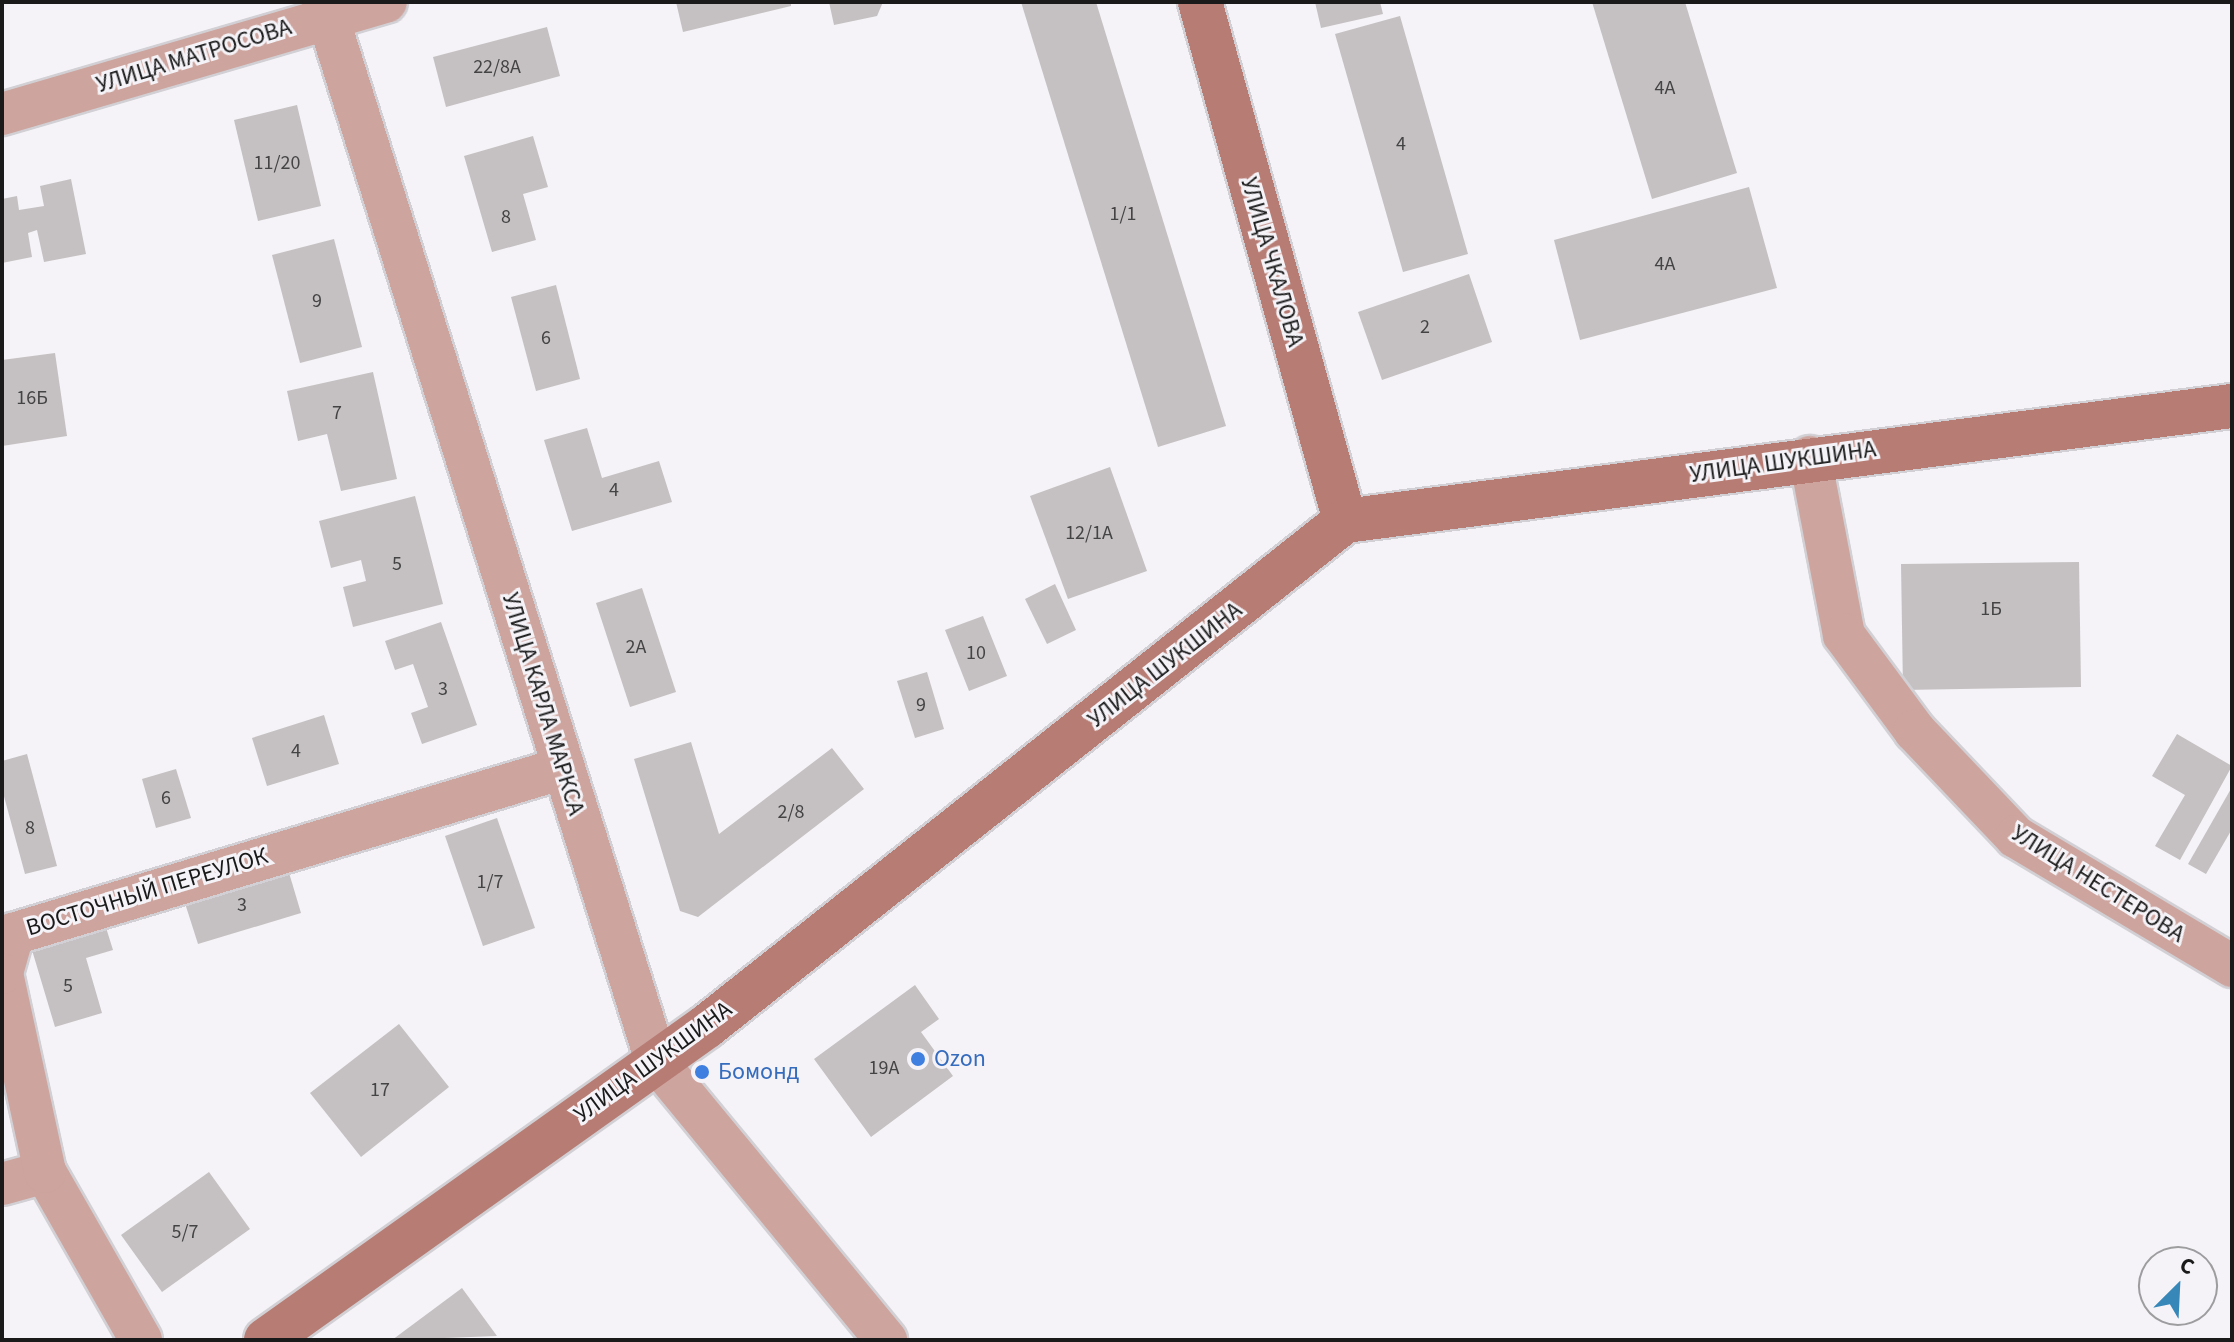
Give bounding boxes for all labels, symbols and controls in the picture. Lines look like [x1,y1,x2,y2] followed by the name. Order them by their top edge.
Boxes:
[93,13,295,99] street label: УЛИЦА МАТРОСОВА
[473,55,521,79] house number: 22/8А
[1655,76,1675,100] house number: 4А
[1396,132,1406,156] house number: 4
[254,151,300,175] house number: 11/20
[1234,174,1310,350] street label: УЛИЦА ЧКАЛОВА
[1110,202,1136,226] house number: 1/1
[501,205,511,229] house number: 8
[1655,252,1675,276] house number: 4А
[312,289,322,313] house number: 9
[1420,315,1430,339] house number: 2
[541,326,551,350] house number: 6
[16,386,48,410] house number: 16Б
[332,401,342,425] house number: 7
[1688,435,1878,489] street label: УЛИЦА ШУКШИНА
[609,478,619,502] house number: 4
[1065,521,1113,545] house number: 12/1А
[392,552,402,576] house number: 5
[495,589,591,819] street label: УЛИЦА КАРЛА МАРКСА
[1082,596,1248,734] street label: УЛИЦА ШУКШИНА
[1980,597,2002,621] house number: 1Б
[626,635,646,659] house number: 2А
[966,641,986,665] house number: 10
[438,677,448,701] house number: 3
[916,693,926,717] house number: 9
[291,739,301,763] house number: 4
[161,786,171,810] house number: 6
[778,800,804,824] house number: 2/8
[25,816,35,840] house number: 8
[2006,819,2190,949] street label: УЛИЦА НЕСТЕРОВА
[23,841,271,943] street label: ВОСТОЧНЫЙ ПЕРЕУЛОК
[477,870,503,894] house number: 1/7
[237,893,247,917] house number: 3
[63,974,73,998] house number: 5
[569,995,737,1129] street label: УЛИЦА ШУКШИНА
[934,1045,986,1073] place label: Ozon
[909,1050,927,1068] marker: Ozon
[869,1056,899,1080] house number: 19А
[718,1058,799,1086] place label: Бомонд
[693,1063,711,1081] marker: Бомонд
[370,1078,390,1102] house number: 17
[172,1220,198,1244] house number: 5/7
[2138,1246,2218,1326] north arrow
[2175,1249,2199,1283] text: С

